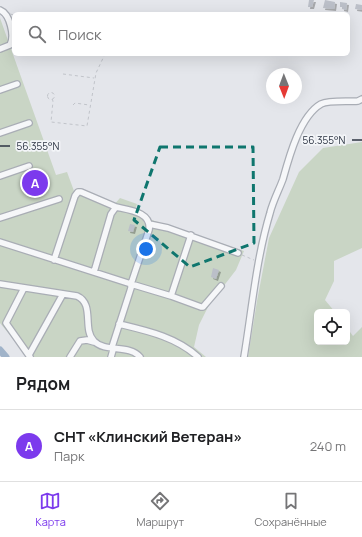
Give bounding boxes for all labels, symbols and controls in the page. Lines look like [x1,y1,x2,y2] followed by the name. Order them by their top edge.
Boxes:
[12,12,350,56] search box
[26,23,48,45] icon: search
[58,24,102,45] text: Поиск
[266,68,302,104] north arrow
[303,133,346,147] text: 56.355°N
[17,139,60,153] text: 56.355°N
[22,168,48,198] pin: A
[136,239,156,259] your location
[314,309,350,345] map controls
[314,309,350,345] button: locate
[16,372,70,395] text: Рядом
[54,426,242,447] text: СНТ «Клинский Ветеран»
[25,437,33,455] text: A
[310,437,346,455] text: 240 m
[54,447,84,465] text: Парк
[35,490,66,529] tab: Карта
[136,490,184,529] tab: Маршрут
[254,490,327,529] tab: Сохранённые

